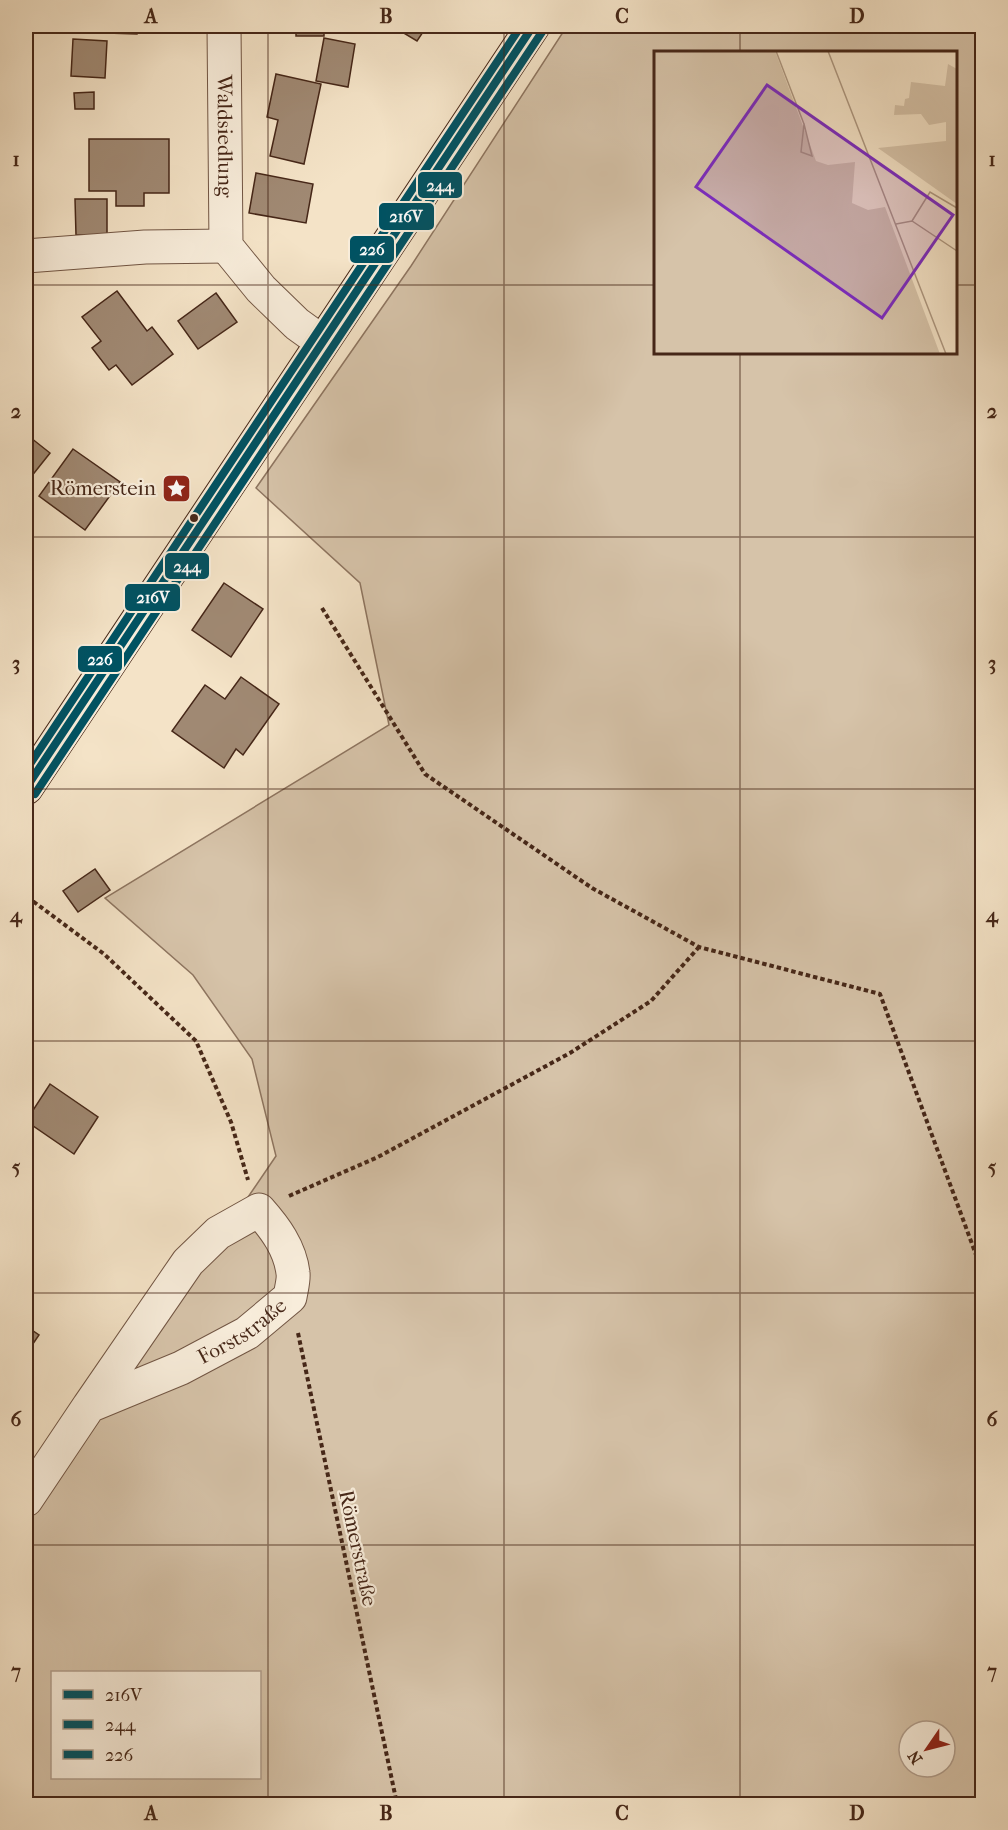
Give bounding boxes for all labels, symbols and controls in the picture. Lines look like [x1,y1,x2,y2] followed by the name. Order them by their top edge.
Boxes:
[143,5,159,28] text: A
[379,5,393,28] text: B
[615,5,629,28] text: C
[849,5,865,28] text: D
[654,51,957,354] inset map
[212,74,238,198] street label: Waldsiedlung
[12,148,20,171] text: 1
[988,148,996,171] text: 1
[417,171,463,199] line badge: 244
[426,176,455,196] text: 244
[378,202,435,231] line badge: 216V
[390,207,424,226] text: 216V
[349,235,395,264] line badge: 226
[359,240,385,259] text: 226
[11,400,21,423] text: 2
[987,400,997,423] text: 2
[161,472,193,504] place icon: Römerstein
[50,476,156,500] place label: Römerstein
[188,512,200,524] unlabelled marker
[164,552,210,580] line badge: 244
[173,557,202,577] text: 244
[124,583,181,612] line badge: 216V
[137,588,171,607] text: 216V
[77,645,123,673] line badge: 226
[87,650,113,669] text: 226
[12,652,20,675] text: 3
[988,652,996,675] text: 3
[9,904,23,928] text: 4
[985,904,999,928] text: 4
[12,1156,21,1179] text: 5
[988,1156,997,1179] text: 5
[193,1293,291,1369] street label: Forststraße
[11,1408,23,1431] text: 6
[987,1408,999,1431] text: 6
[334,1488,382,1608] street label: Römerstraße
[10,1660,21,1683] text: 7
[986,1660,997,1683] text: 7
[51,1671,261,1779] legend
[105,1685,143,1706] text: 216V
[105,1715,136,1736] text: 244
[897,1719,957,1779] north arrow
[105,1745,134,1766] text: 226
[903,1746,926,1768] text: N
[143,1802,159,1825] text: A
[379,1802,393,1825] text: B
[615,1802,629,1825] text: C
[849,1802,865,1825] text: D

